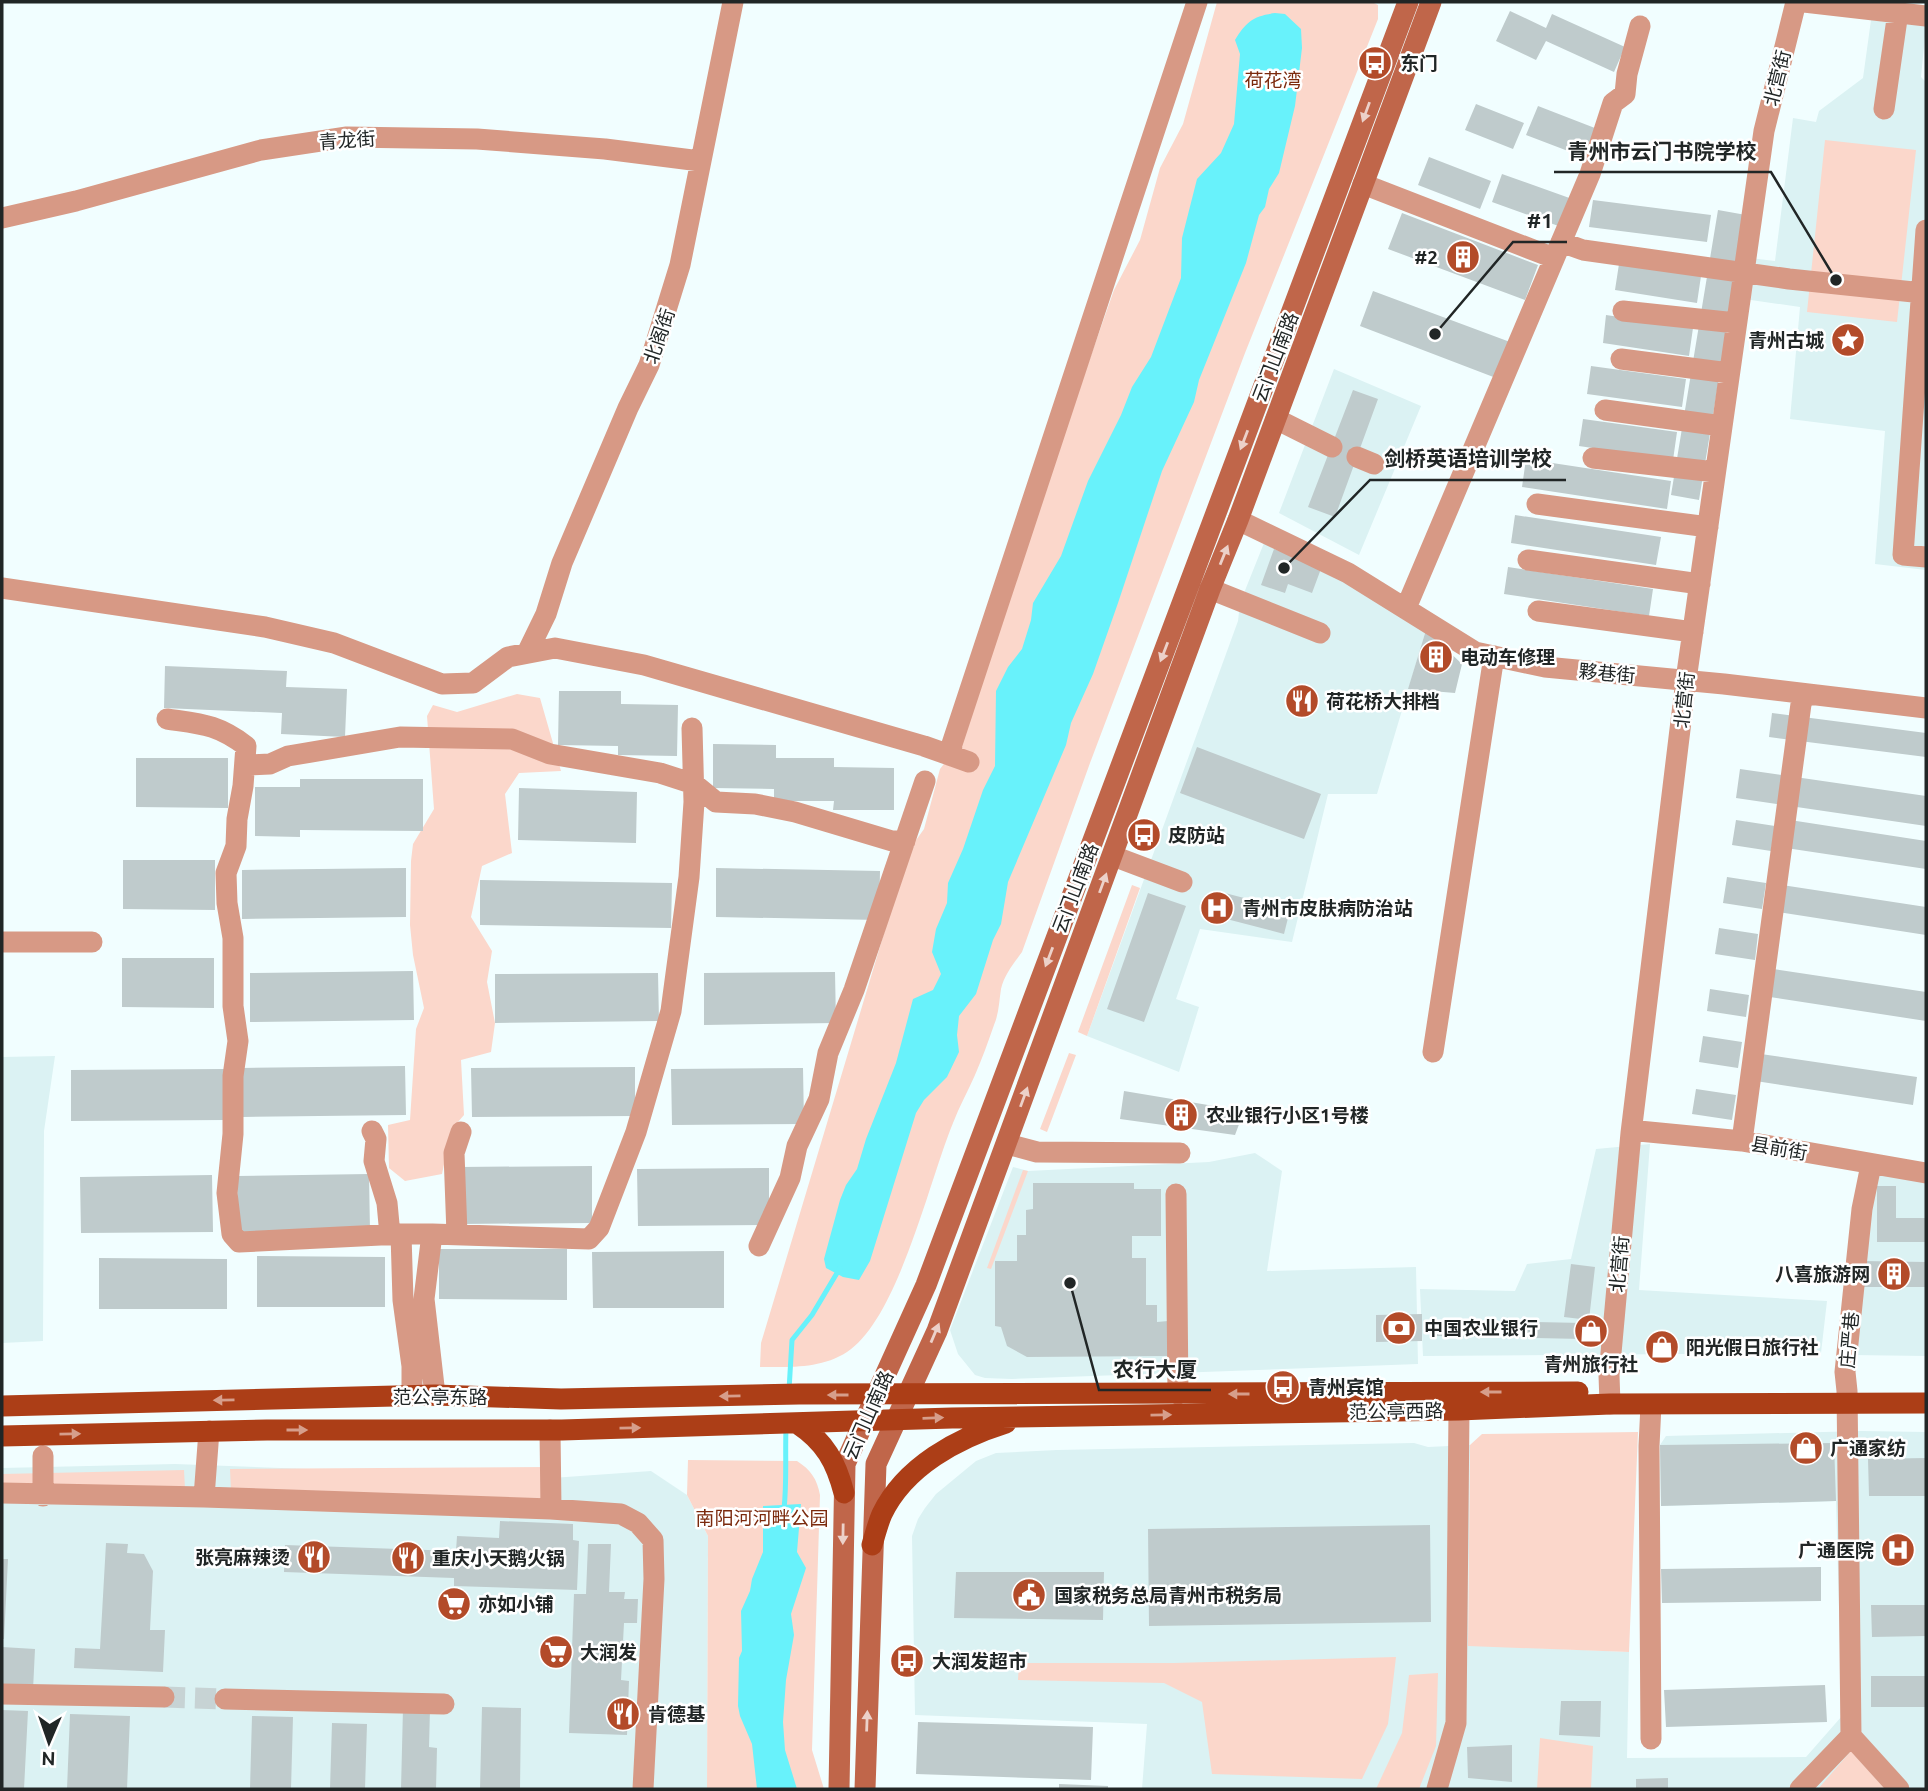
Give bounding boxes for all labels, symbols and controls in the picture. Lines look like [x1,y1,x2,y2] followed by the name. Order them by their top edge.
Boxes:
[1356,44,1394,82] bus stop icon: 东门
[1759,48,1795,108] street label: 北营街
[1400,52,1438,74] place label: 东门
[1244,69,1302,91] park label: 荷花湾
[1361,101,1372,122] one-way arrow
[318,127,376,153] street label: 青龙街
[1554,130,1771,172] callout: 青州市云门书院学校
[1568,139,1757,163] text: 青州市云门书院学校
[1513,200,1567,242] callout: #1
[1527,208,1553,232] text: #1
[1444,238,1482,276] building icon: #2
[1414,246,1438,268] place label: #2
[639,305,679,367] street label: 北阁街
[1248,309,1302,405] street label: 云门山南路
[1829,321,1867,359] place icon: 青州古城
[1748,329,1824,351] place label: 青州古城
[1239,429,1250,450] one-way arrow
[1370,438,1566,480] callout: 剑桥英语培训学校
[1384,446,1552,470] text: 剑桥英语培训学校
[1218,545,1230,565] one-way arrow
[1417,638,1455,676] building icon: 电动车修理
[1158,642,1169,663] one-way arrow
[1460,646,1555,668] place label: 电动车修理
[1578,660,1636,686] street label: 夥巷街
[1670,670,1698,730] street label: 北营街
[1283,682,1321,720] restaurant icon: 荷花桥大排档
[1326,690,1440,712] place label: 荷花桥大排档
[1125,816,1163,854] bus stop icon: 皮防站
[1168,824,1225,846] place label: 皮防站
[1048,840,1102,936] street label: 云门山南路
[1098,873,1109,894] one-way arrow
[1198,889,1236,927] hospital icon: 青州市皮肤病防治站
[1242,897,1413,919] place label: 青州市皮肤病防治站
[1044,947,1055,968] one-way arrow
[1019,1086,1030,1107] one-way arrow
[1162,1096,1200,1134] building icon: 农业银行小区1号楼
[1206,1104,1369,1126] place label: 农业银行小区1号楼
[1749,1132,1809,1164] street label: 县前街
[1606,1235,1632,1293] street label: 北营街
[1875,1255,1913,1293] building icon: 八喜旅游网
[1775,1263,1870,1285] place label: 八喜旅游网
[1380,1309,1418,1347] bank icon: 中国农业银行
[1836,1311,1862,1369] street label: 庄严巷
[1572,1312,1610,1350] shop icon: 青州旅行社
[1424,1317,1538,1339] place label: 中国农业银行
[930,1322,941,1343] one-way arrow
[1643,1328,1681,1366] shop icon: 阳光假日旅行社
[1686,1336,1819,1358] place label: 阳光假日旅行社
[1099,1348,1211,1390] callout: 农行大厦
[1543,1353,1639,1375] place label: 青州旅行社
[1113,1357,1197,1381] text: 农行大厦
[839,1367,897,1463] street label: 云门山南路
[1264,1368,1302,1406] bus stop icon: 青州宾馆
[1308,1376,1384,1398] place label: 青州宾馆
[392,1386,488,1408] street label: 范公亭东路
[1479,1386,1501,1398] one-way arrow
[1227,1388,1249,1399] one-way arrow
[827,1389,849,1401] one-way arrow
[719,1390,741,1402] one-way arrow
[213,1394,235,1406] one-way arrow
[1348,1399,1444,1423] street label: 范公亭西路
[1150,1409,1172,1420] one-way arrow
[923,1413,945,1424] one-way arrow
[619,1422,641,1434] one-way arrow
[287,1424,309,1436] one-way arrow
[59,1429,81,1440] one-way arrow
[1787,1429,1825,1467] shop icon: 广通家纺
[1830,1437,1906,1459] place label: 广通家纺
[695,1507,829,1529] park label: 南阳河河畔公园
[837,1523,849,1545] one-way arrow
[1879,1531,1917,1569] hospital icon: 广通医院
[295,1538,333,1576] restaurant icon: 张亮麻辣烫
[389,1539,427,1577] restaurant icon: 重庆小天鹅火锅
[1798,1539,1874,1561] place label: 广通医院
[195,1546,290,1568] place label: 张亮麻辣烫
[432,1547,565,1569] place label: 重庆小天鹅火锅
[1010,1576,1048,1614] public building icon: 国家税务总局青州市税务局
[1054,1584,1282,1606] place label: 国家税务总局青州市税务局
[435,1585,473,1623] supermarket icon: 亦如小铺
[478,1593,554,1615] place label: 亦如小铺
[537,1633,575,1671] supermarket icon: 大润发
[580,1641,637,1663] place label: 大润发
[888,1642,926,1680] bus stop icon: 大润发超市
[932,1650,1027,1672] place label: 大润发超市
[604,1695,642,1733] restaurant icon: 肯德基
[648,1703,706,1725] place label: 肯德基
[14,1707,84,1777] north arrow
[861,1710,873,1732] one-way arrow
[41,1748,56,1770] text: N

